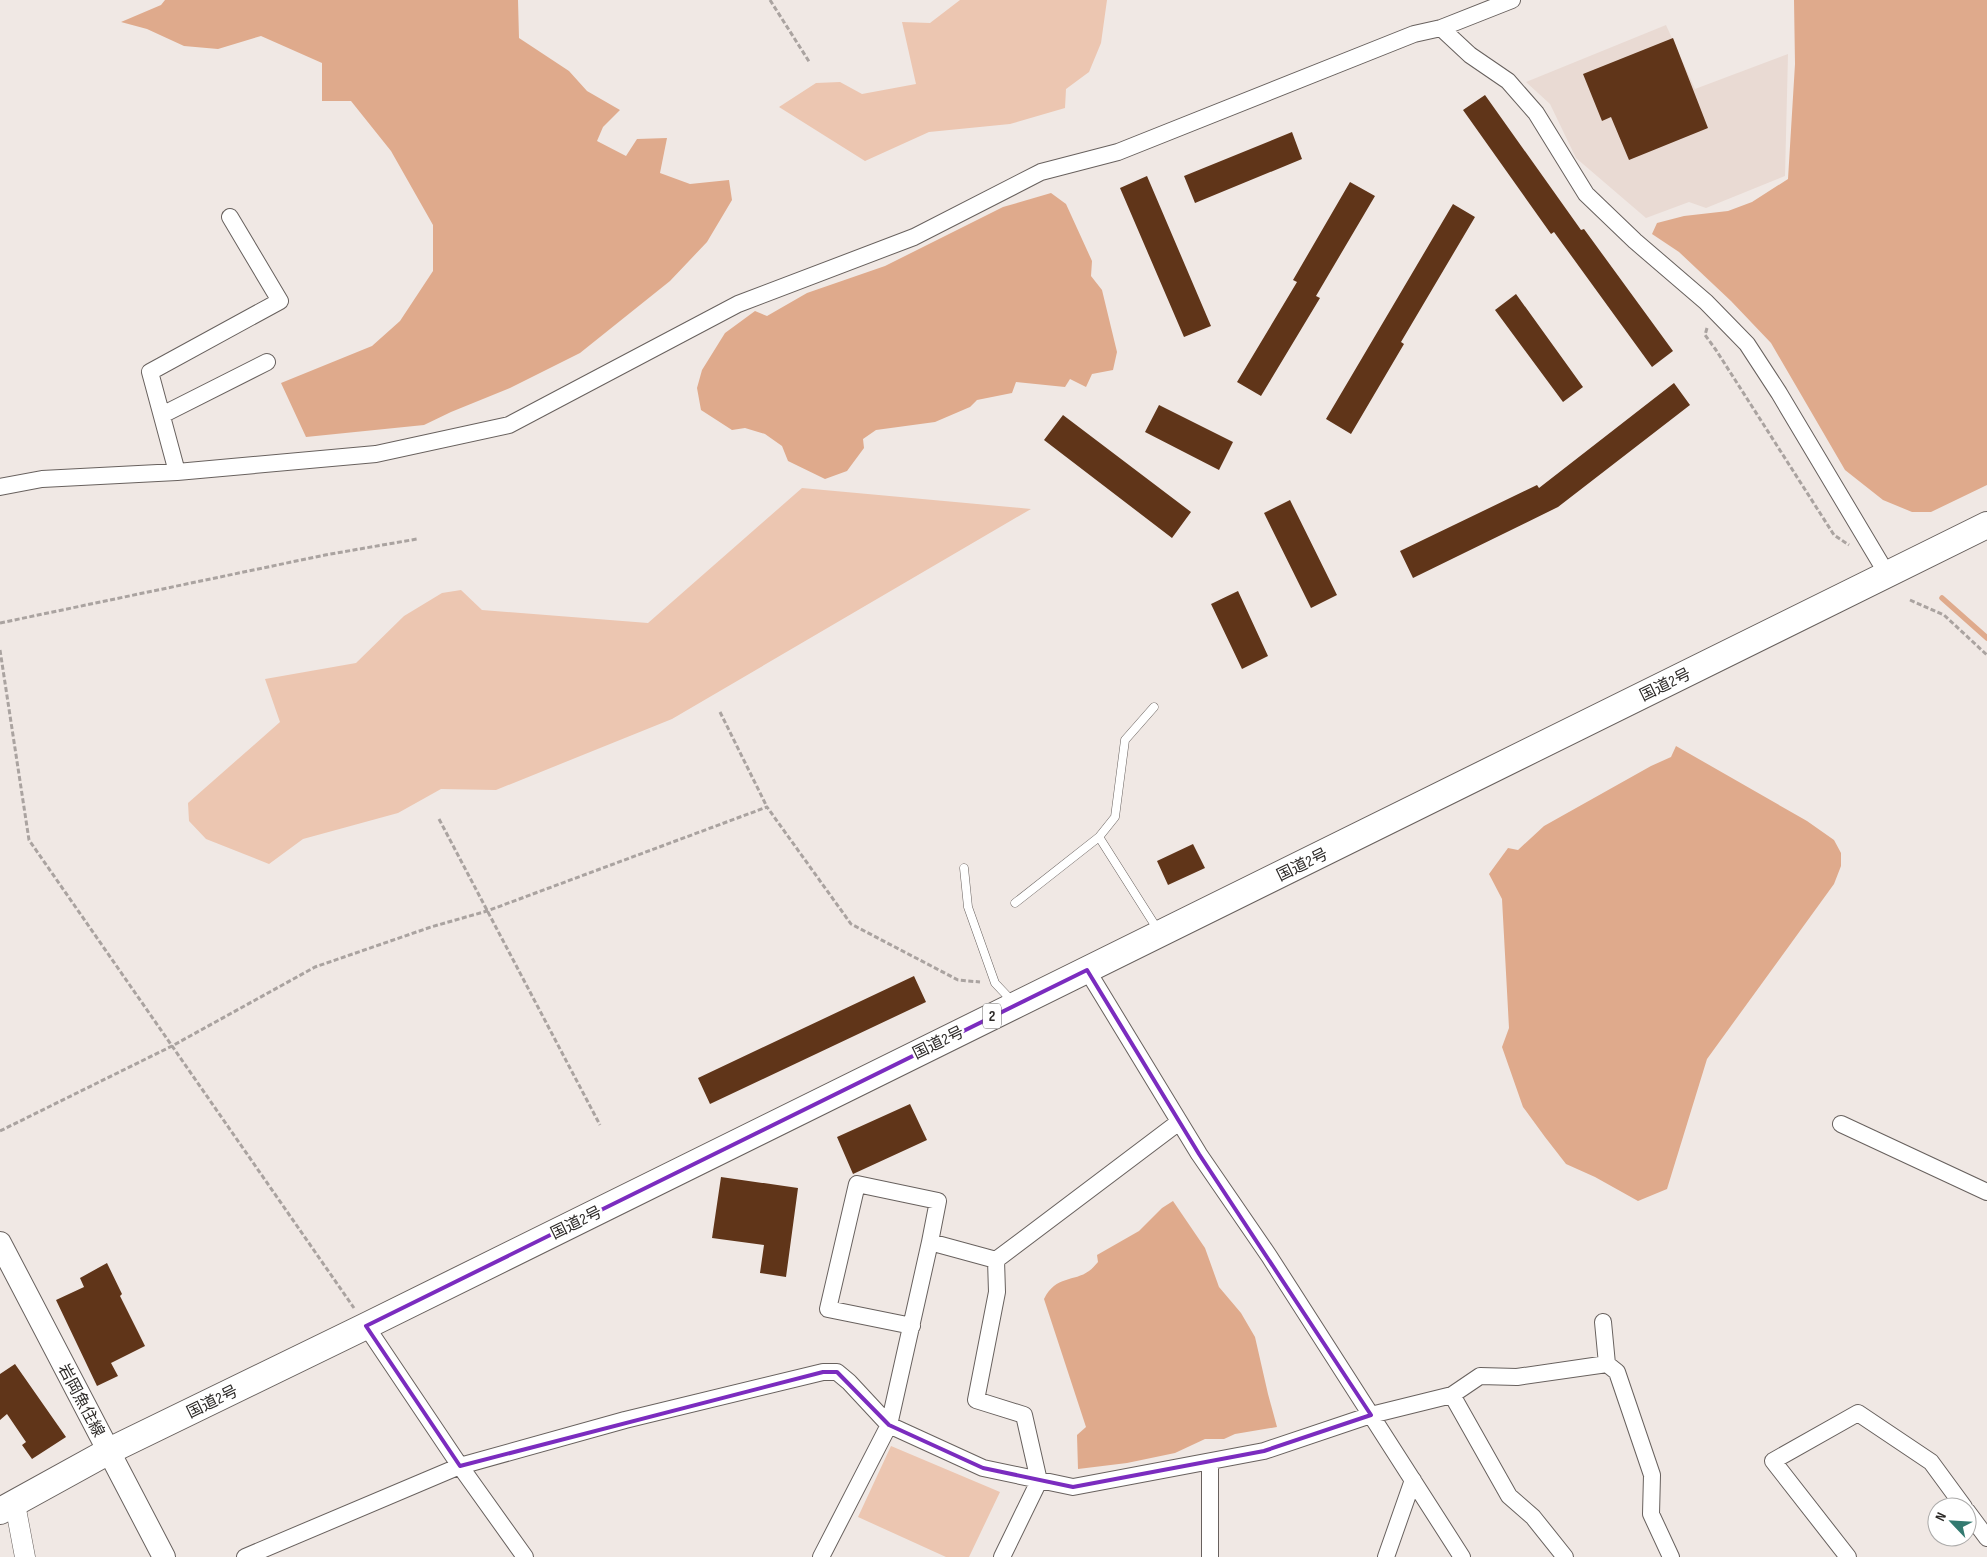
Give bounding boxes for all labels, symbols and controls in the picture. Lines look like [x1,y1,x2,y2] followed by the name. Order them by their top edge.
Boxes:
[1637,665,1694,706] street label: 国道2号
[1274,845,1331,886] street label: 国道2号
[983,1004,1001,1028] road number: 2
[910,1023,967,1064] street label: 国道2号
[548,1203,605,1244] street label: 国道2号
[54,1360,109,1440] street label: 岩岡魚住線
[184,1382,241,1423] street label: 国道2号
[1927,1497,1977,1547] north arrow
[1931,1510,1950,1524] text: N

